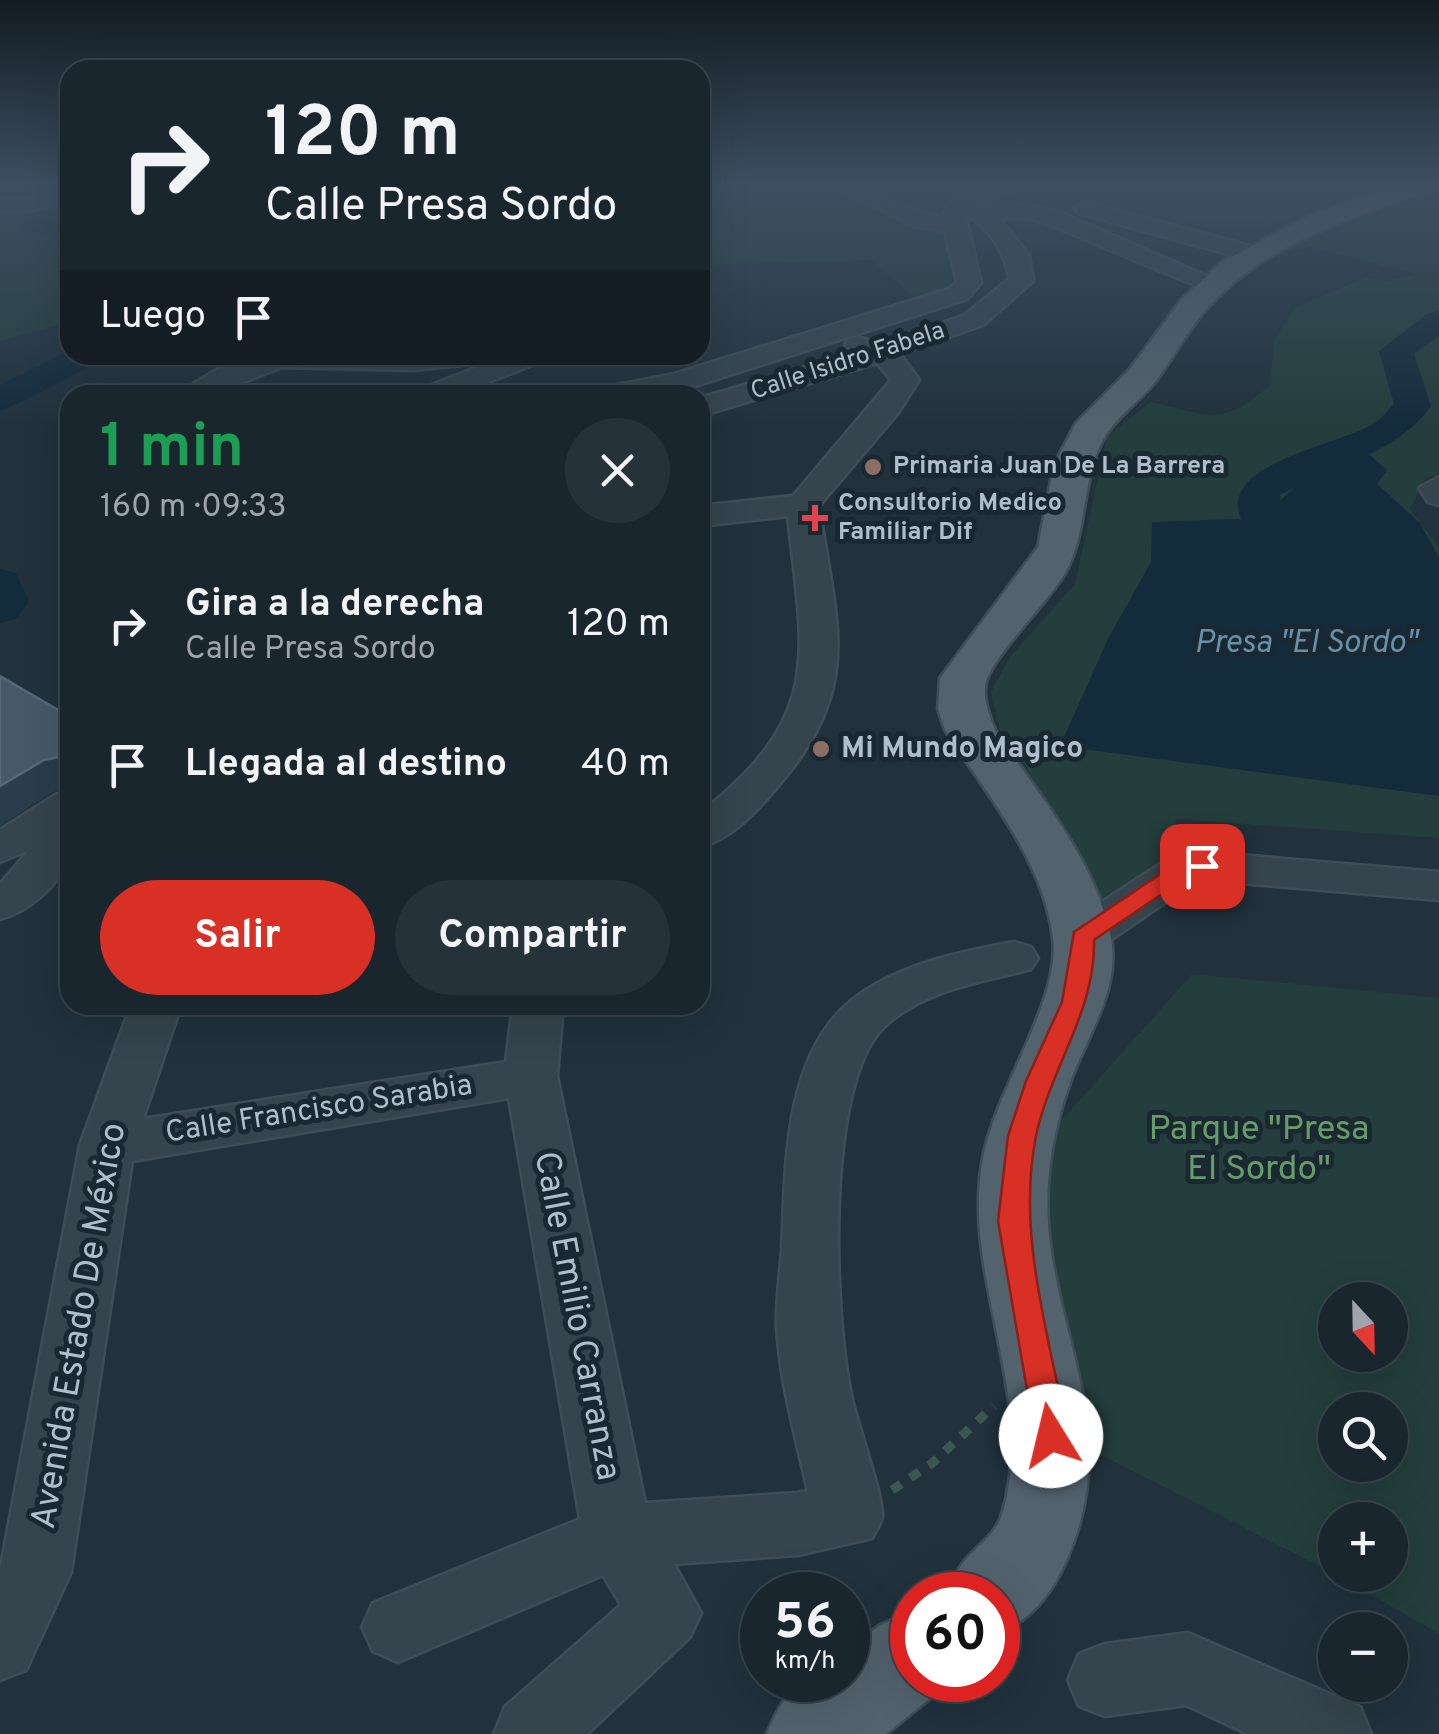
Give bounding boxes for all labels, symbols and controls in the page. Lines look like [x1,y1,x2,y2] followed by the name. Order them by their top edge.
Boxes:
[265,92,461,181] text: 120 m
[100,100,230,230] icon: right
[265,179,617,236] text: Calle Presa Sordo
[226,290,281,345] icon: arrive
[100,293,206,342] text: Luego
[747,316,949,408] street label: Calle Isidro Fabela
[100,412,244,488] text: 1 min
[565,418,670,523] button: close
[893,451,1225,483] place label: Primaria Juan De La Barrera
[862,456,884,478] marker: Primaria Juan De La Barrera
[100,488,287,528] text: 160 m · 09:33
[838,488,1062,549] place label: Consultorio Medico Familiar Dif
[802,505,828,531] marker: Consultorio Medico Familiar Dif
[185,581,484,630] text: Gira a la derecha
[100,598,155,653] icon: right
[567,601,670,650] text: 120 m
[1194,624,1420,664] water label: Presa "El Sordo"
[185,630,436,670] text: Calle Presa Sordo
[841,731,1083,768] place label: Mi Mundo Magico
[100,738,155,793] icon: arrive
[810,738,832,760] marker: Mi Mundo Magico
[185,741,507,790] text: Llegada al destino
[581,741,670,790] text: 40 m
[1160,824,1245,909] pin
[1175,839,1230,894] icon: arrive
[100,880,375,995] button: Salir
[395,880,670,995] button: Compartir
[163,1067,475,1153] street label: Calle Francisco Sarabia
[1148,1108,1370,1192] park label: Parque "Presa El Sordo"
[23,1120,137,1532] street label: Avenida Estado De México
[523,1148,629,1484] street label: Calle Emilio Carranza
[1318,1282,1408,1372] north arrow
[1318,1282,1408,1702] map controls
[999,1384,1103,1488] position arrow
[1318,1392,1408,1482] button: search
[1318,1502,1408,1592] button: +
[890,1572,1020,1702] speed limit sign: 60
[774,1593,836,1656] text: 56
[1318,1612,1408,1702] button: −
[775,1646,835,1678] text: km/h

